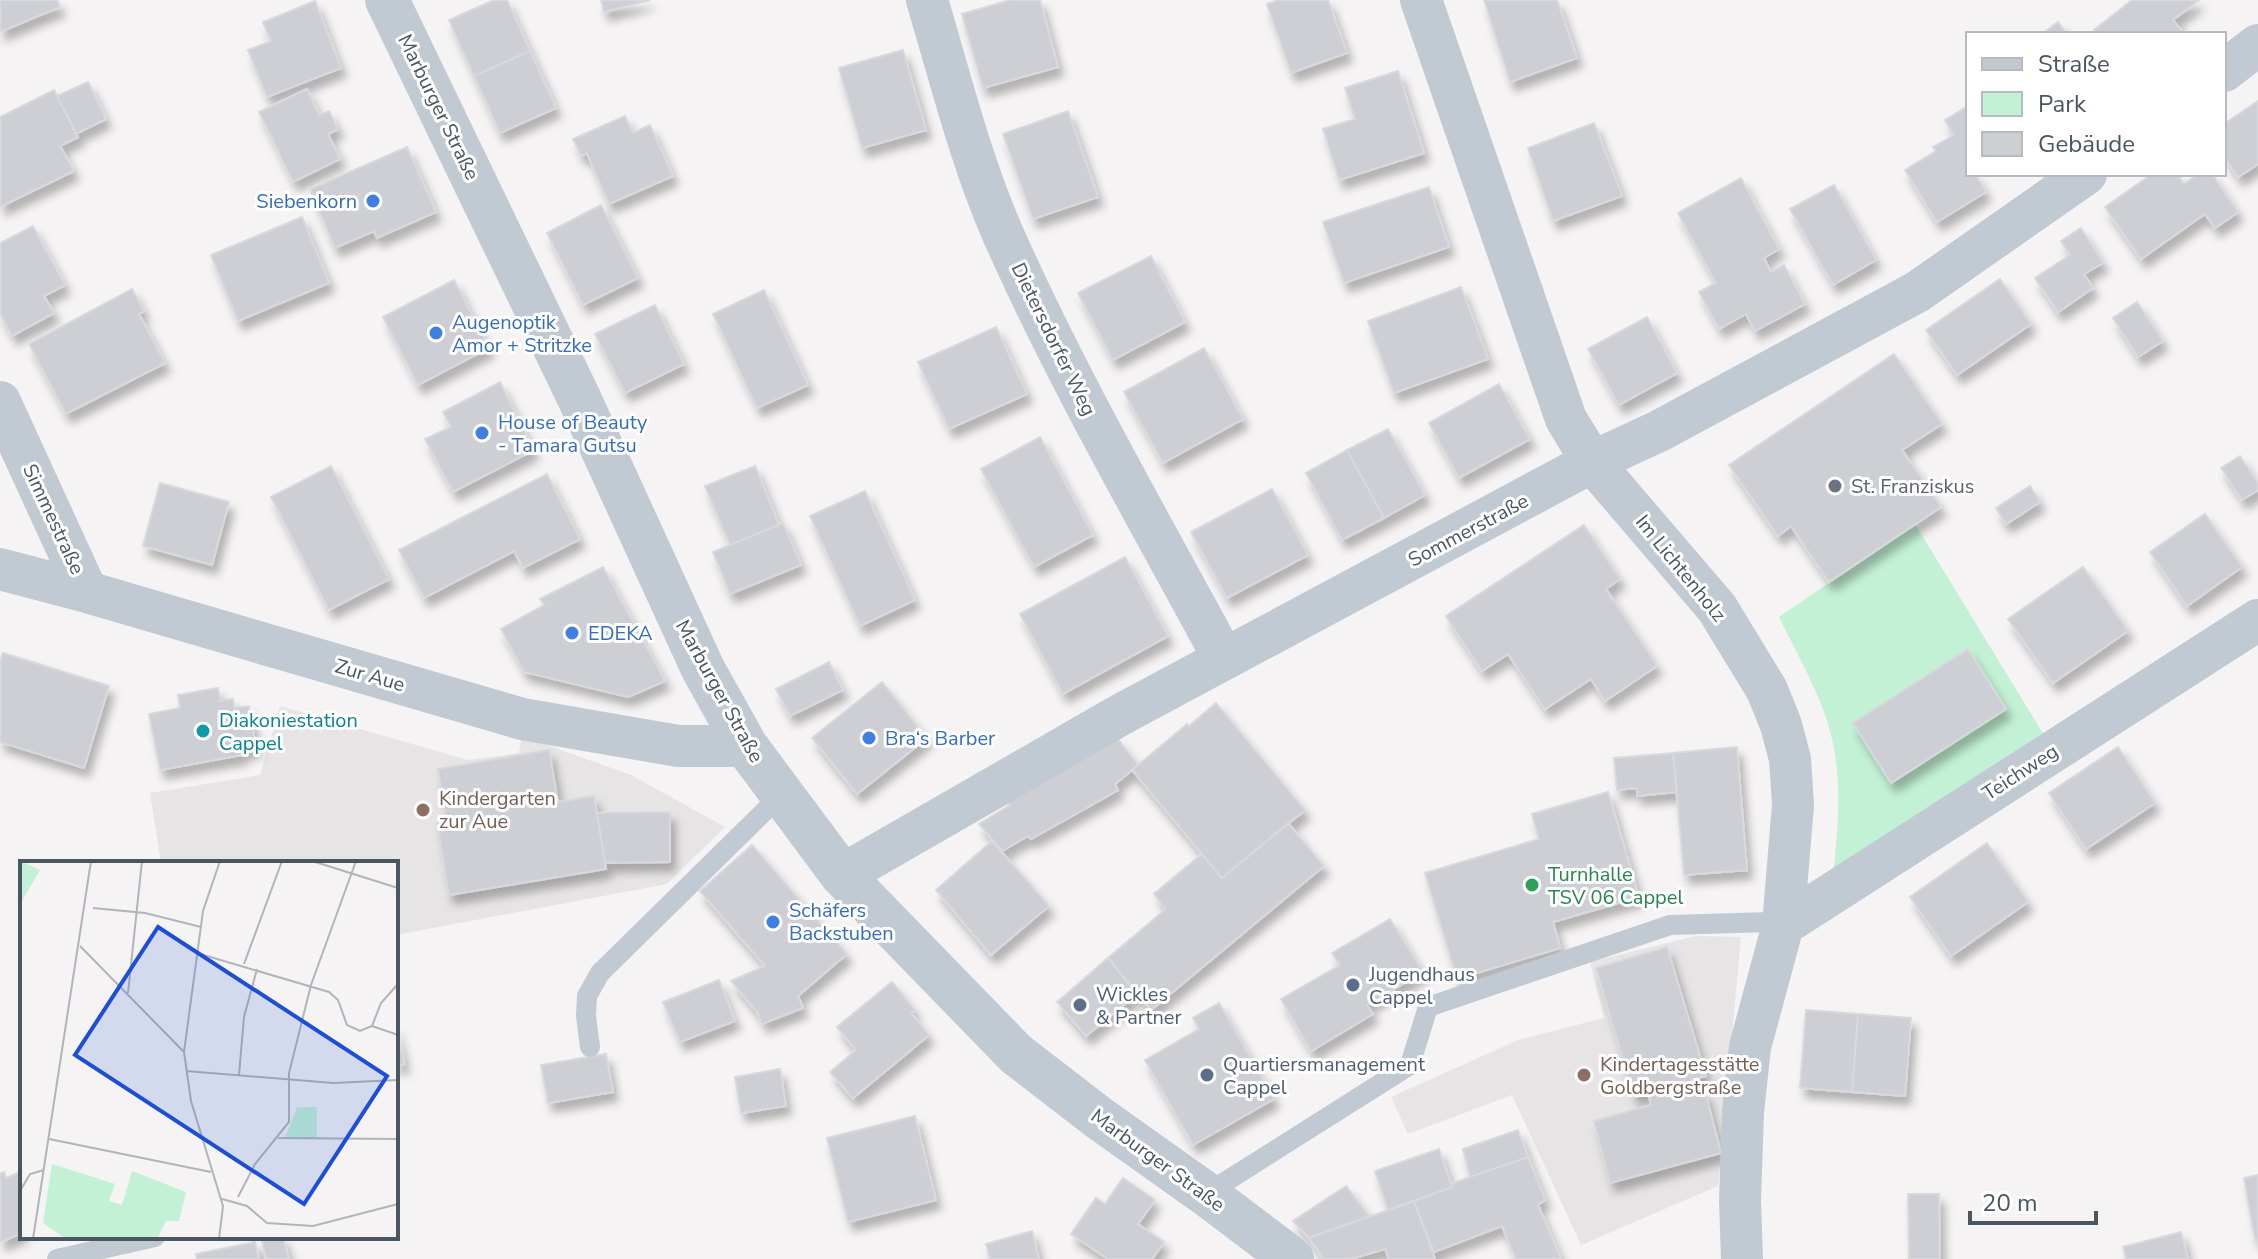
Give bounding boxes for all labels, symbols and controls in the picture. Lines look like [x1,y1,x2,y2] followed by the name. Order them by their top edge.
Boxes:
[392,30,486,185] street label: Marburger Straße
[1966,32,2226,176] legend
[2038,48,2110,80] text: Straße
[2038,88,2087,120] text: Park
[2038,128,2135,160] text: Gebäude
[256,188,357,215] place label: Siebenkorn
[364,192,382,210] marker: Siebenkorn
[1005,258,1102,420] street label: Dietersdorfer Weg
[452,309,592,359] place label: Augenoptik Amor + Stritzke
[427,324,445,342] marker: Augenoptik Amor + Stritzke
[498,409,648,459] place label: House of Beauty - Tamara Gutsu
[473,424,491,442] marker: House of Beauty - Tamara Gutsu
[16,460,91,579] street label: Simmestraße
[1851,473,1974,500] place label: St. Franziskus
[1826,477,1844,495] marker: St. Franziskus
[1403,487,1533,573] street label: Sommerstraße
[1629,509,1732,627] street label: Im Lichtenholz
[669,615,770,767] street label: Marburger Straße
[588,620,653,647] place label: EDEKA
[563,624,581,642] marker: EDEKA
[332,653,408,698] street label: Zur Aue
[219,707,358,757] place label: Diakoniestation Cappel
[194,722,212,740] marker: Diakoniestation Cappel
[885,725,995,752] place label: Bra‘s Barber
[860,729,878,747] marker: Bra‘s Barber
[1977,738,2063,807] street label: Teichweg
[439,785,556,835] place label: Kindergarten zur Aue
[414,801,432,819] marker: Kindergarten zur Aue
[20,861,398,1239] inset map
[1548,861,1683,911] place label: Turnhalle TSV 06 Cappel
[1523,876,1541,894] marker: Turnhalle TSV 06 Cappel
[789,897,894,947] place label: Schäfers Backstuben
[764,913,782,931] marker: Schäfers Backstuben
[1368,961,1475,1011] place label: Jugendhaus Cappel
[1344,976,1362,994] marker: Jugendhaus Cappel
[1096,981,1182,1031] place label: Wickles & Partner
[1071,996,1089,1014] marker: Wickles & Partner
[1223,1051,1426,1101] place label: Quartiersmanagement Cappel
[1600,1051,1759,1101] place label: Kindertagesstätte Goldbergstraße
[1198,1066,1216,1084] marker: Quartiersmanagement Cappel
[1575,1066,1593,1084] marker: Kindertagesstätte Goldbergstraße
[1085,1103,1230,1218] street label: Marburger Straße
[1970,1175,2096,1225] scale bar
[1982,1187,2038,1219] text: 20 m

